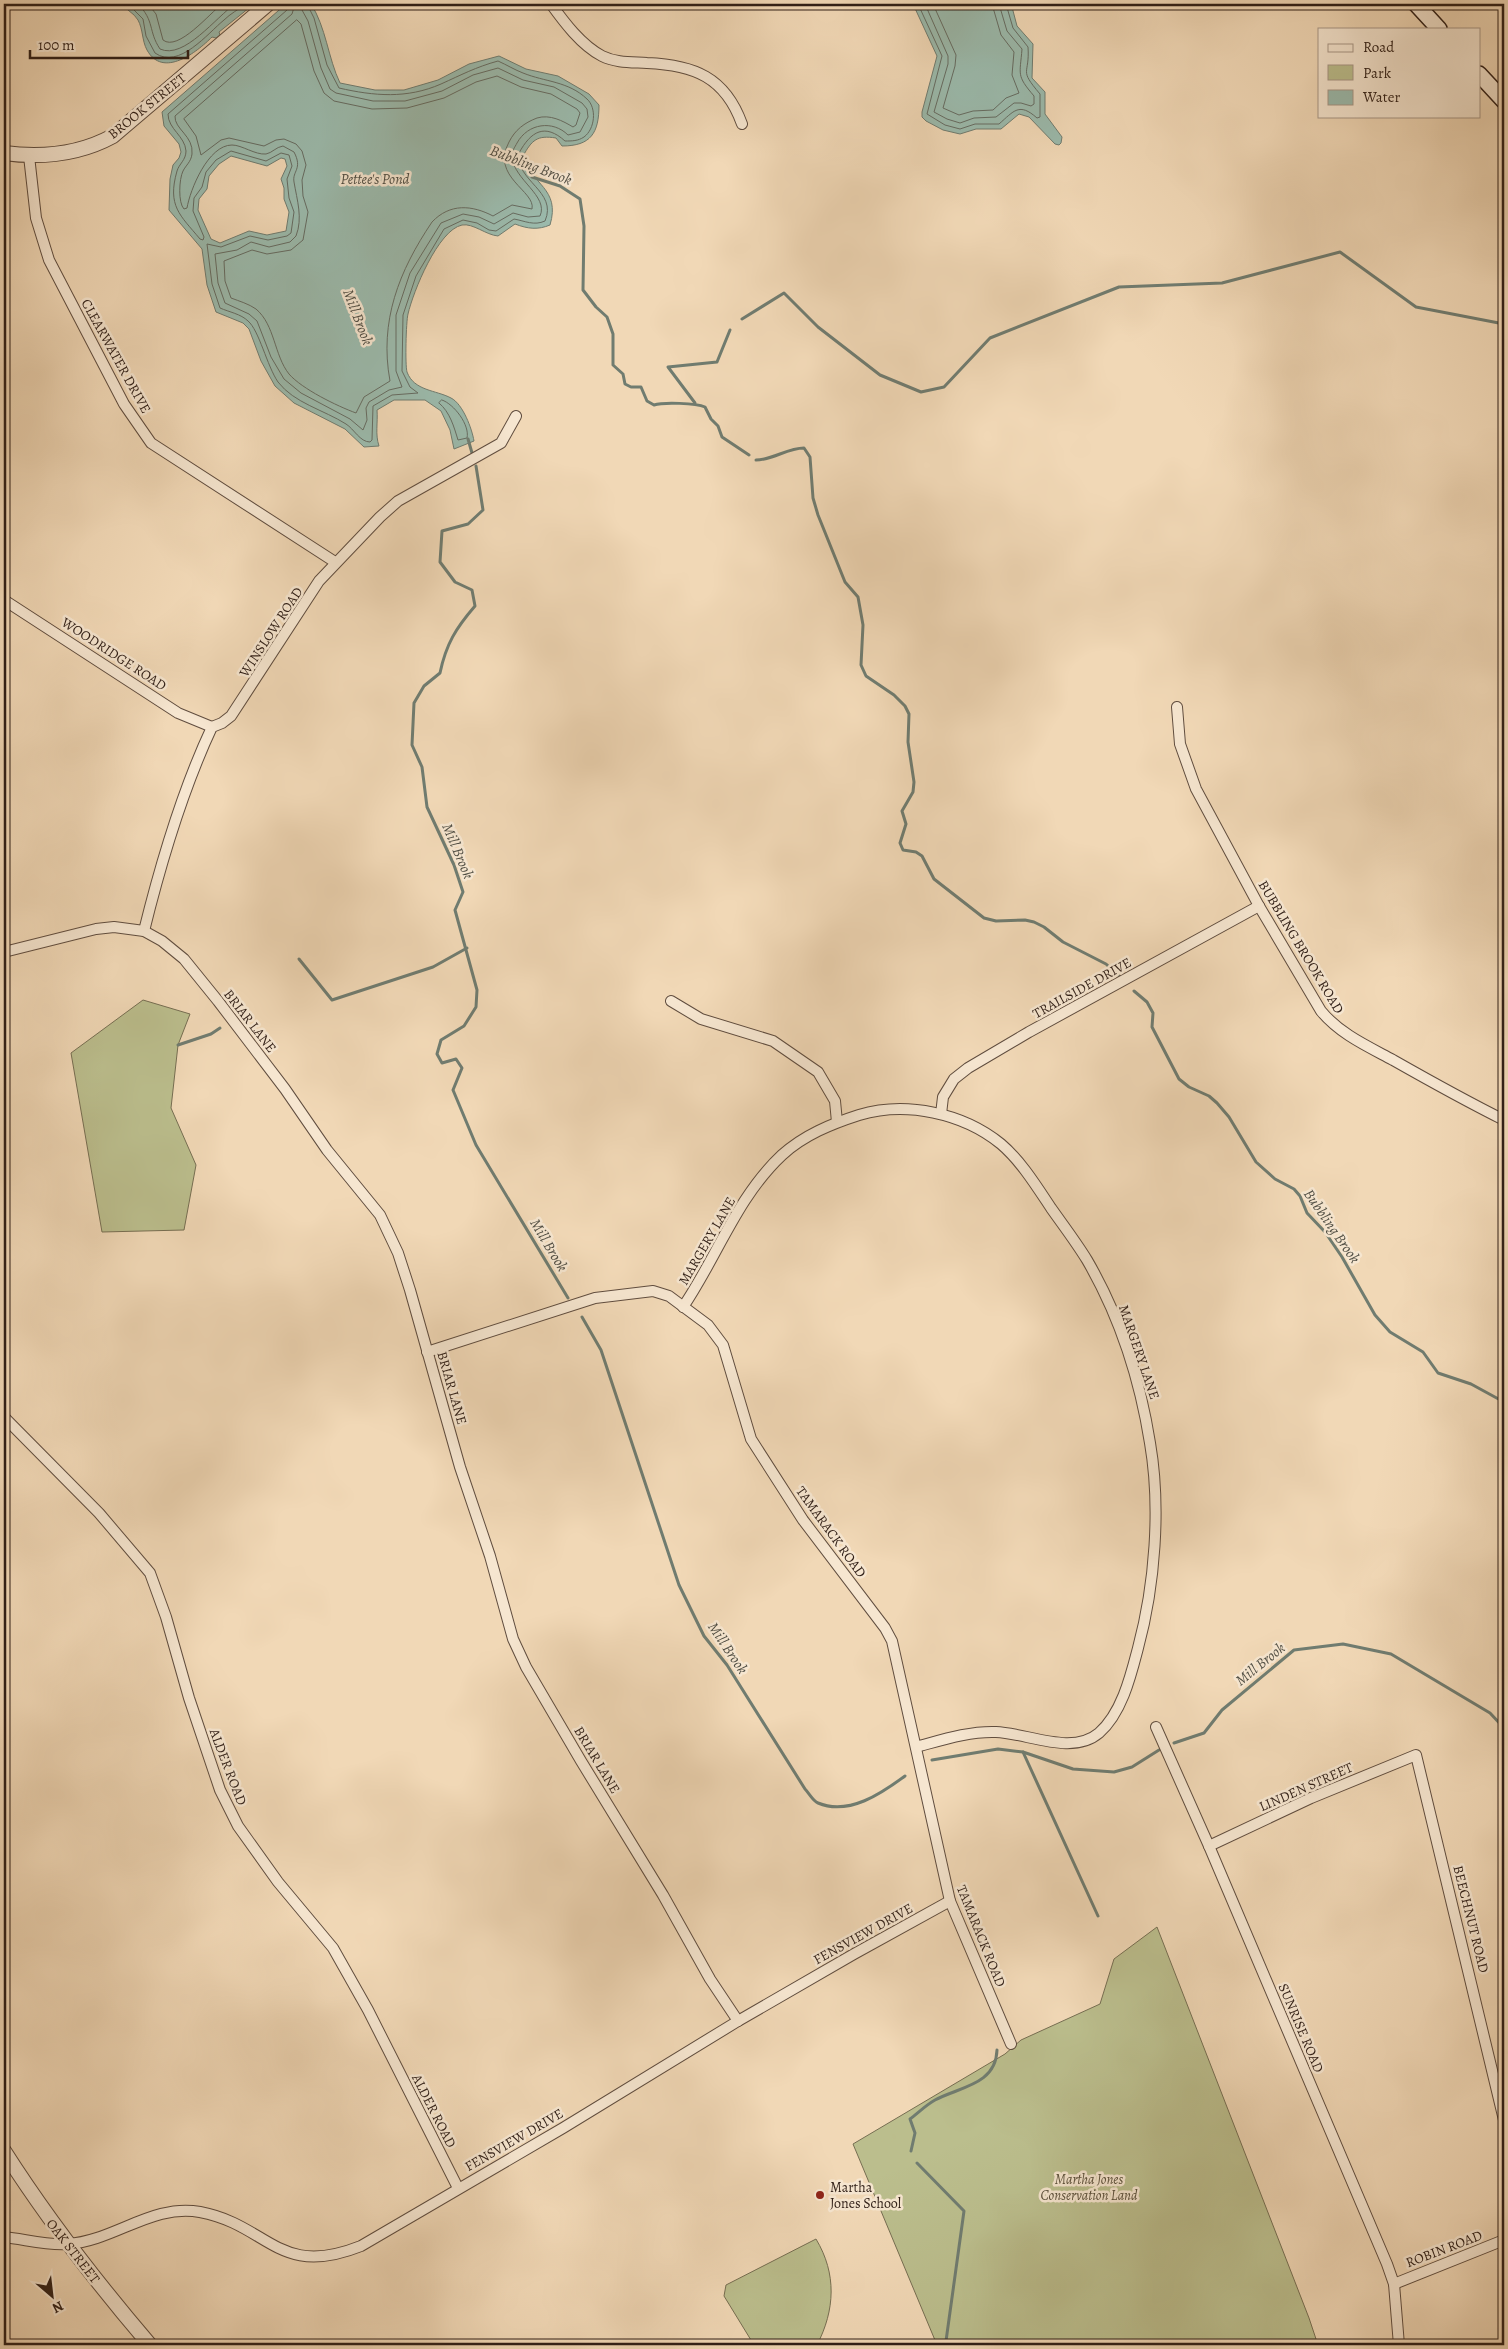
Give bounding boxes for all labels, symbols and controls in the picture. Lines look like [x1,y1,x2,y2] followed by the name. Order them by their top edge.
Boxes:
[30,28,188,60] scale bar
[1318,28,1480,118] legend
[38,35,75,55] text: 100 m
[1363,37,1395,57] text: Road
[1363,63,1392,83] text: Park
[104,68,190,143] street label: BROOK STREET
[1362,87,1400,107] text: Water
[487,140,575,190] water label: Bubbling Brook
[340,169,410,189] water label: Pettee's Pond
[338,286,378,348] water label: Mill Brook
[77,295,155,417] street label: CLEARWATER DRIVE
[234,583,307,682] street label: WINSLOW ROAD
[57,612,170,695] street label: WOODRIDGE ROAD
[437,820,479,882] water label: Mill Brook
[1254,877,1348,1017] street label: BUBBLING BROOK ROAD
[1029,953,1135,1023] street label: TRAILSIDE DRIVE
[219,985,281,1057] street label: BRIAR LANE
[1299,1185,1365,1267] water label: Bubbling Brook
[674,1193,740,1289] street label: MARGERY LANE
[525,1215,573,1275] water label: Mill Brook
[1114,1302,1164,1402] street label: MARGERY LANE
[432,1349,472,1427] street label: BRIAR LANE
[791,1483,871,1582] street label: TAMARACK ROAD
[703,1618,753,1678] water label: Mill Brook
[1231,1638,1289,1690] water label: Mill Brook
[569,1723,625,1797] street label: BRIAR LANE
[204,1725,251,1808] street label: ALDER ROAD
[1256,1758,1356,1816] street label: LINDEN STREET
[1448,1863,1494,1975] street label: BEECHNUT ROAD
[952,1882,1010,1990] street label: TAMARACK ROAD
[810,1899,916,1969] street label: FENSVIEW DRIVE
[1274,1981,1328,2076] street label: SUNRISE ROAD
[407,2070,461,2151] street label: ALDER ROAD
[461,2104,567,2176] street label: FENSVIEW DRIVE
[1040,2170,1138,2205] park label: Martha Jones Conservation Land
[830,2178,902,2213] place label: Martha Jones School
[814,2189,826,2201] marker: Martha Jones School
[42,2215,104,2288] street label: OAK STREET
[1403,2226,1485,2272] street label: ROBIN ROAD
[28,2272,78,2322] north arrow
[49,2296,67,2318] text: N

